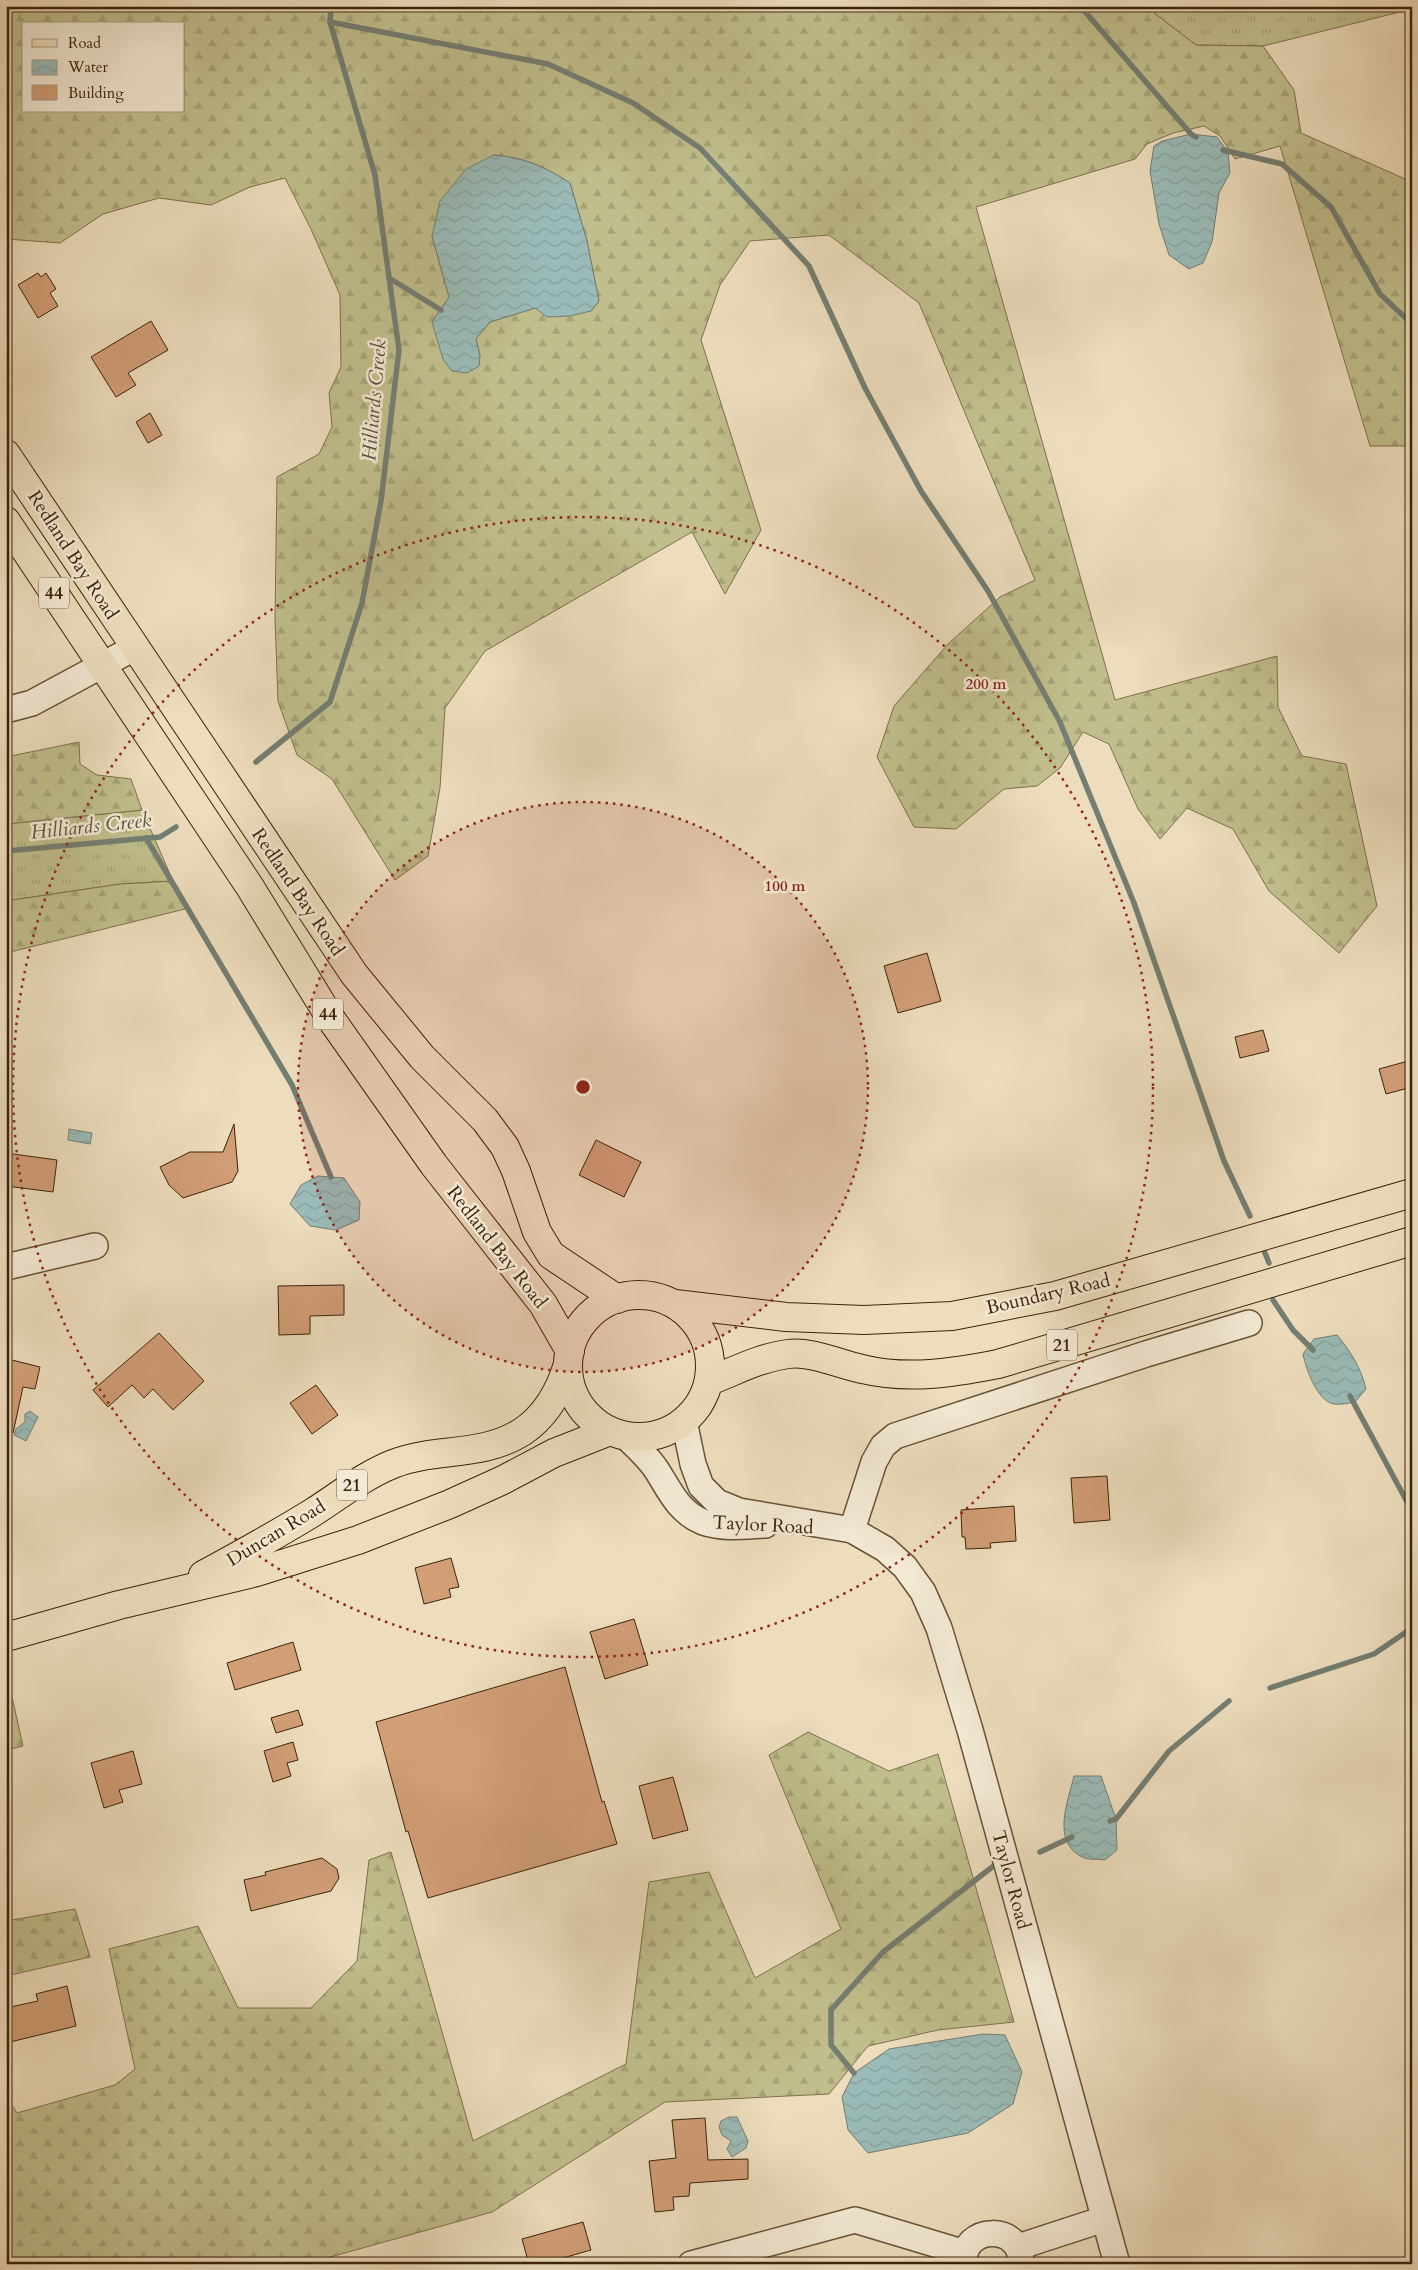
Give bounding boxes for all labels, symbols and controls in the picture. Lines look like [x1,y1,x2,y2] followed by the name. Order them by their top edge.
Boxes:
[22,22,185,112] legend
[68,33,101,53] text: Road
[67,57,109,77] text: Water
[68,83,124,103] text: Building
[355,338,393,462] water label: Hilliards Creek
[22,485,124,625] street label: Redland Bay Road
[39,578,69,608] road number: 44
[966,674,1007,694] text: 200 m
[29,806,153,846] water label: Hilliards Creek
[246,823,350,961] street label: Redland Bay Road
[765,876,806,896] text: 100 m
[313,999,343,1030] road number: 44
[574,1078,592,1096] centre of rings
[441,1180,553,1314] street label: Redland Bay Road
[983,1267,1113,1321] street label: Boundary Road
[1047,1330,1077,1360] road number: 21
[337,1470,367,1500] road number: 21
[222,1493,330,1573] street label: Duncan Road
[712,1509,814,1541] street label: Taylor Road
[985,1828,1037,1932] street label: Taylor Road

